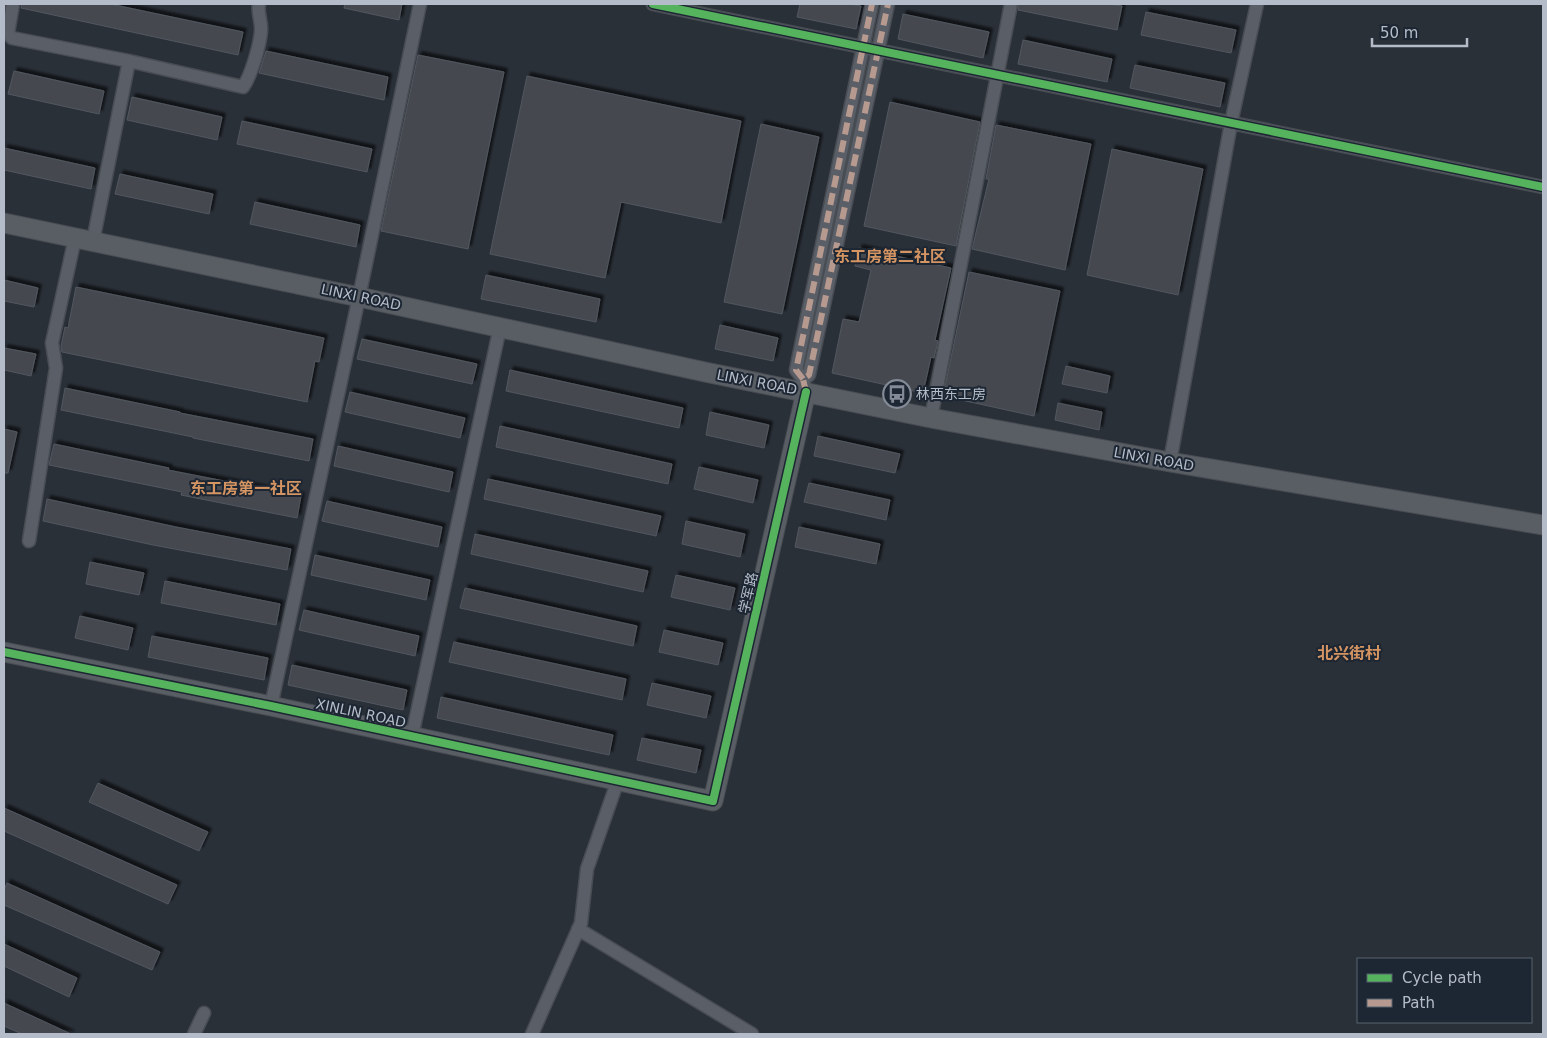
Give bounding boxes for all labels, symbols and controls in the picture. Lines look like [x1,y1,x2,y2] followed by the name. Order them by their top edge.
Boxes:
[1372,15,1467,47] scale bar
[1380,24,1418,42] text: 50 m
[834,247,946,266] district label: 东工房第二社区
[320,281,402,313] street label: LINXI ROAD
[716,366,798,398] street label: LINXI ROAD
[882,379,912,409] bus stop icon: 林西东工房
[916,386,986,402] place label: 林西东工房
[1113,444,1195,474] street label: LINXI ROAD
[190,479,302,498] district label: 东工房第一社区
[735,571,761,615] street label: 学军路
[1317,644,1381,663] district label: 北兴街村
[314,696,408,730] street label: XINLIN ROAD
[1357,958,1532,1023] legend
[1402,969,1482,987] text: Cycle path
[1402,994,1435,1012] text: Path

